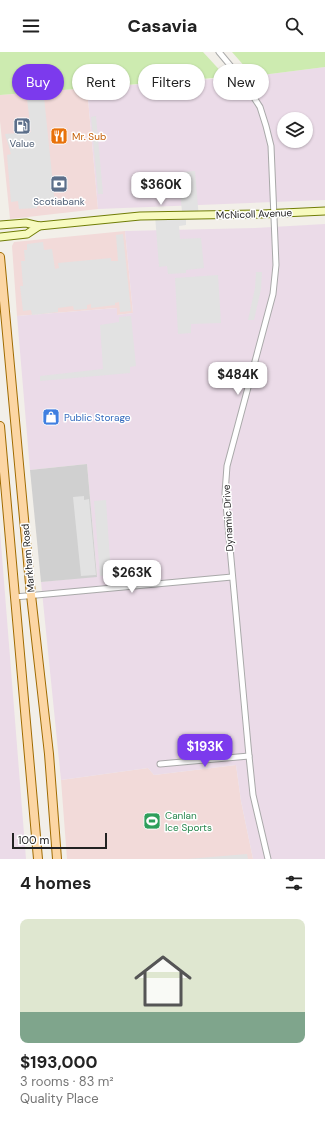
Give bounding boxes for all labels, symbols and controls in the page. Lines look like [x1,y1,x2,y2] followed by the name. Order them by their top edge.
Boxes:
[128,14,197,38] text: Casavia
[20,15,42,37] icon: menu
[283,15,305,37] icon: search
[12,64,64,100] chip: Buy
[72,64,130,100] chip: Rent
[138,64,205,100] chip: Filters
[213,64,269,100] chip: New
[277,112,313,148] map controls
[277,112,313,148] button: layers
[12,116,32,136] fuel station icon: Value
[49,126,69,146] restaurant icon: Mr. Sub
[72,130,106,143] place label: Mr. Sub
[9,137,35,150] place label: Value
[133,172,189,206] pin: $360K
[49,174,69,194] bank icon: Scotiabank
[140,176,182,193] text: $360K
[33,195,85,208] place label: Scotiabank
[216,206,293,222] street label: McNicoll Avenue
[210,362,266,396] pin: $484K
[217,366,259,383] text: $484K
[41,407,61,427] shop icon: Public Storage
[64,411,131,424] place label: Public Storage
[220,484,236,552] street label: Dynamic Drive
[19,523,37,593] street label: Markham Road
[104,560,160,594] pin: $263K
[112,564,152,581] text: $263K
[177,734,233,768] pin: $193K
[186,738,224,755] text: $193K
[165,809,212,834] place label: Canlan Ice Sports
[142,811,162,831] sports icon: Canlan Ice Sports
[12,831,107,850] scale bar
[18,833,49,847] text: 100 m
[20,872,91,894] text: 4 homes
[283,872,305,894] icon: filters
[127,945,199,1017] icon: home
[20,1051,97,1073] text: $193,000
[20,1073,114,1090] text: 3 rooms · 83 m²
[20,1090,99,1107] text: Quality Place

